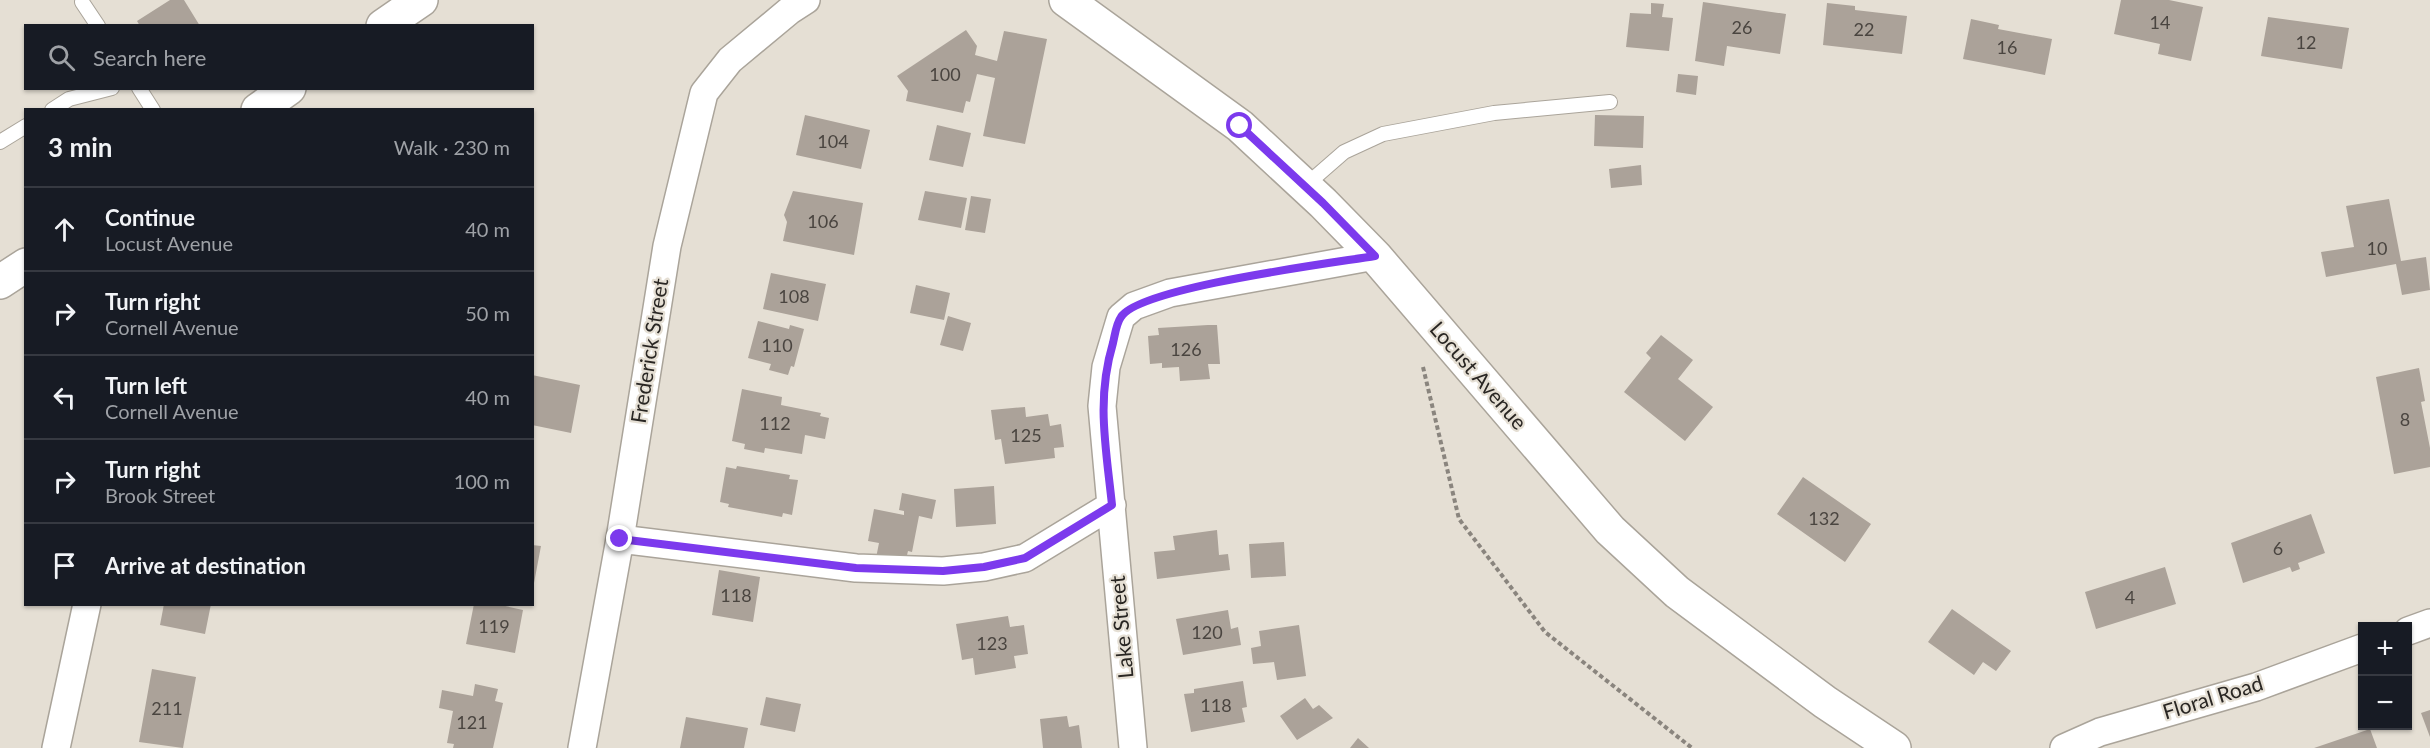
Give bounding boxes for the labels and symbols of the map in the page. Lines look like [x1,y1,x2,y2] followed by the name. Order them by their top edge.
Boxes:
[2150,11,2170,33] house number: 14
[1732,16,1752,38] house number: 26
[1854,18,1874,40] house number: 22
[2296,31,2316,53] house number: 12
[1997,36,2017,58] house number: 16
[929,63,961,85] house number: 100
[1226,112,1252,138] route start
[817,130,849,152] house number: 104
[807,210,839,232] house number: 106
[2367,237,2387,259] house number: 10
[625,276,672,425] street label: Frederick Street
[778,285,810,307] house number: 108
[1426,316,1533,434] street label: Locust Avenue
[761,334,793,356] house number: 110
[1170,338,1202,360] house number: 126
[2400,408,2410,430] house number: 8
[759,412,791,434] house number: 112
[1010,424,1042,446] house number: 125
[1808,507,1840,529] house number: 132
[606,525,632,551] route end
[2273,537,2283,559] house number: 6
[1104,574,1137,680] street label: Lake Street
[720,584,752,606] house number: 118
[2125,586,2135,608] house number: 4
[478,615,510,637] house number: 119
[1191,621,1223,643] house number: 120
[976,632,1008,654] house number: 123
[2159,669,2266,724] street label: Floral Road
[1200,694,1232,716] house number: 118
[151,697,183,719] house number: 211
[456,711,488,733] house number: 121

